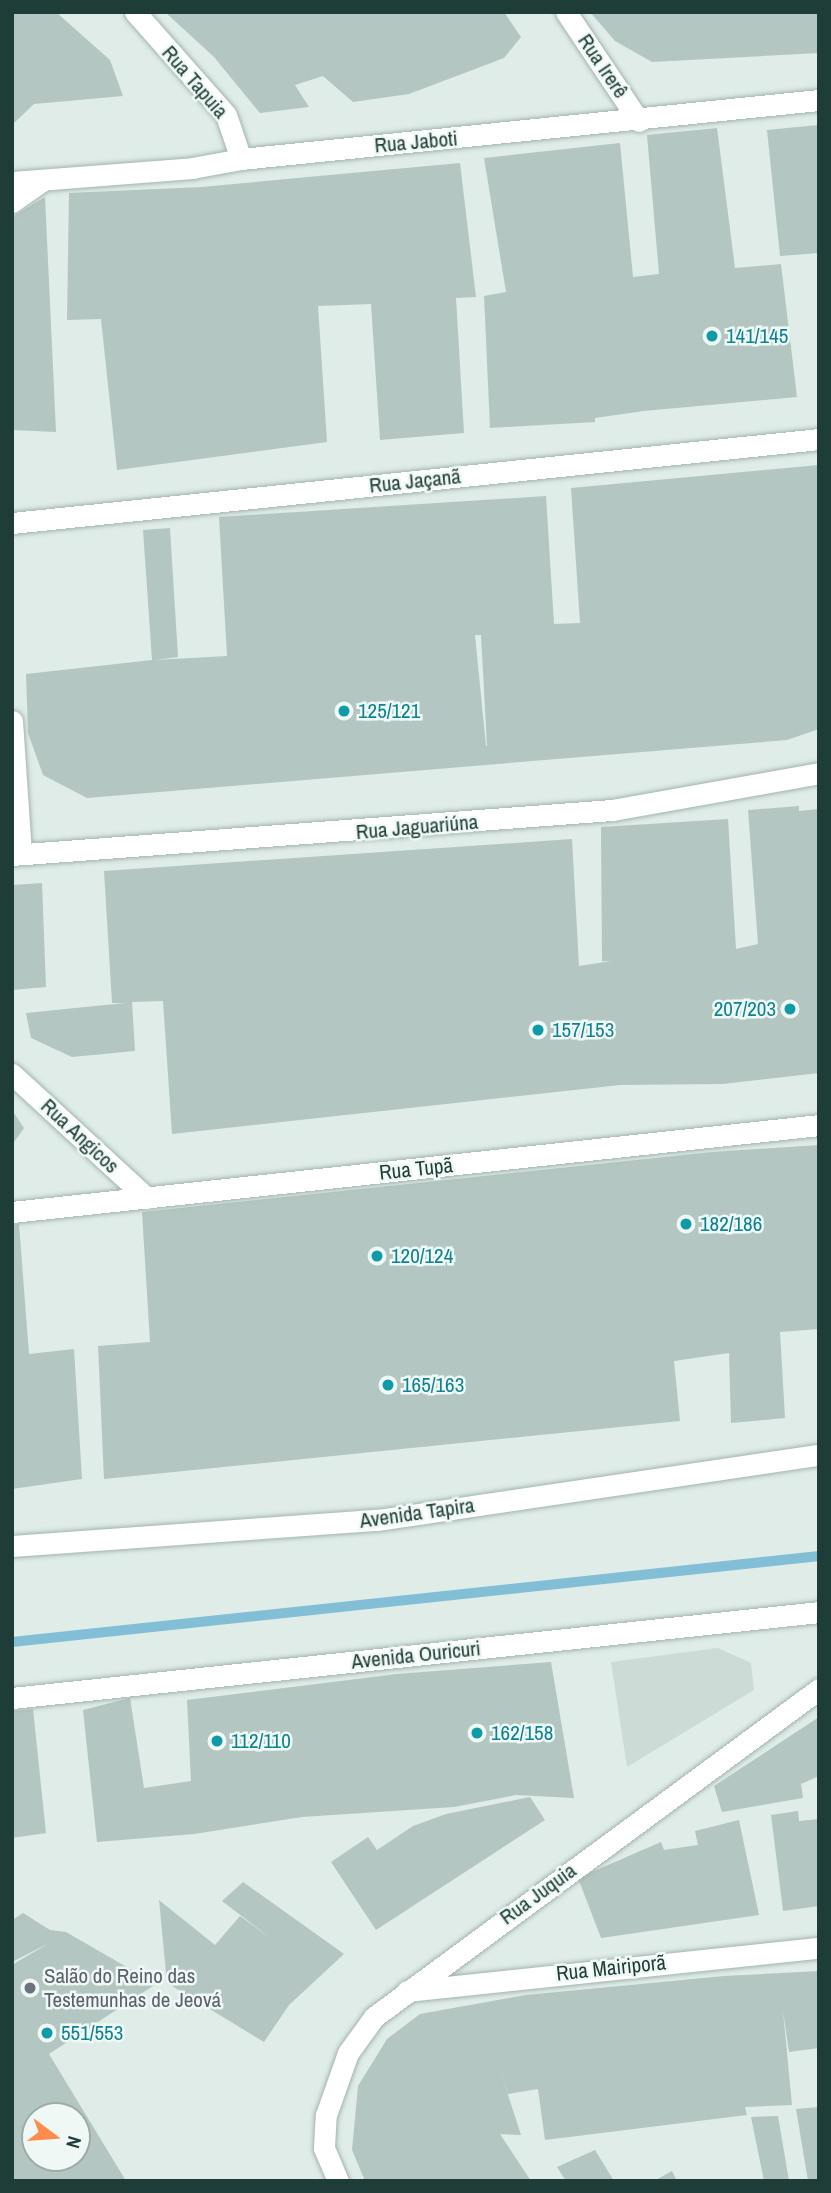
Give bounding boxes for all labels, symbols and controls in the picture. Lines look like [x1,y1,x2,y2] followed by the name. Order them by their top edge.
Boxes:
[572,29,634,103] street label: Rua Irerê
[156,40,234,124] street label: Rua Tapuia
[373,126,459,158] street label: Rua Jaboti
[726,323,788,349] place label: 141/145
[704,328,720,344] marker: 141/145
[368,464,462,498] street label: Rua Jaçanã
[358,698,420,724] place label: 125/121
[336,703,352,719] marker: 125/121
[355,809,479,845] street label: Rua Jaguariúna
[714,996,776,1022] place label: 207/203
[782,1001,798,1017] marker: 207/203
[552,1017,614,1043] place label: 157/153
[530,1022,546,1038] marker: 157/153
[35,1093,125,1179] street label: Rua Angicos
[378,1153,454,1185] street label: Rua Tupã
[700,1211,762,1237] place label: 182/186
[678,1216,694,1232] marker: 182/186
[391,1243,453,1269] place label: 120/124
[369,1248,385,1264] marker: 120/124
[402,1372,464,1398] place label: 165/163
[380,1377,396,1393] marker: 165/163
[358,1492,476,1534] street label: Avenida Tapira
[350,1636,482,1674] street label: Avenida Ouricuri
[491,1720,553,1746] place label: 162/158
[469,1725,485,1741] marker: 162/158
[231,1728,291,1754] place label: 112/110
[209,1733,225,1749] marker: 112/110
[495,1858,581,1930] street label: Rua Juquia
[555,1950,667,1986] street label: Rua Mairiporã
[44,1963,221,2013] place label: Salão do Reino das Testemunhas de Jeová
[22,1980,38,1996] marker: Salão do Reino das Testemunhas de Jeová
[61,2020,123,2046] place label: 551/553
[39,2025,55,2041] marker: 551/553
[21,2102,91,2172] north arrow
[60,2133,88,2151] text: N

